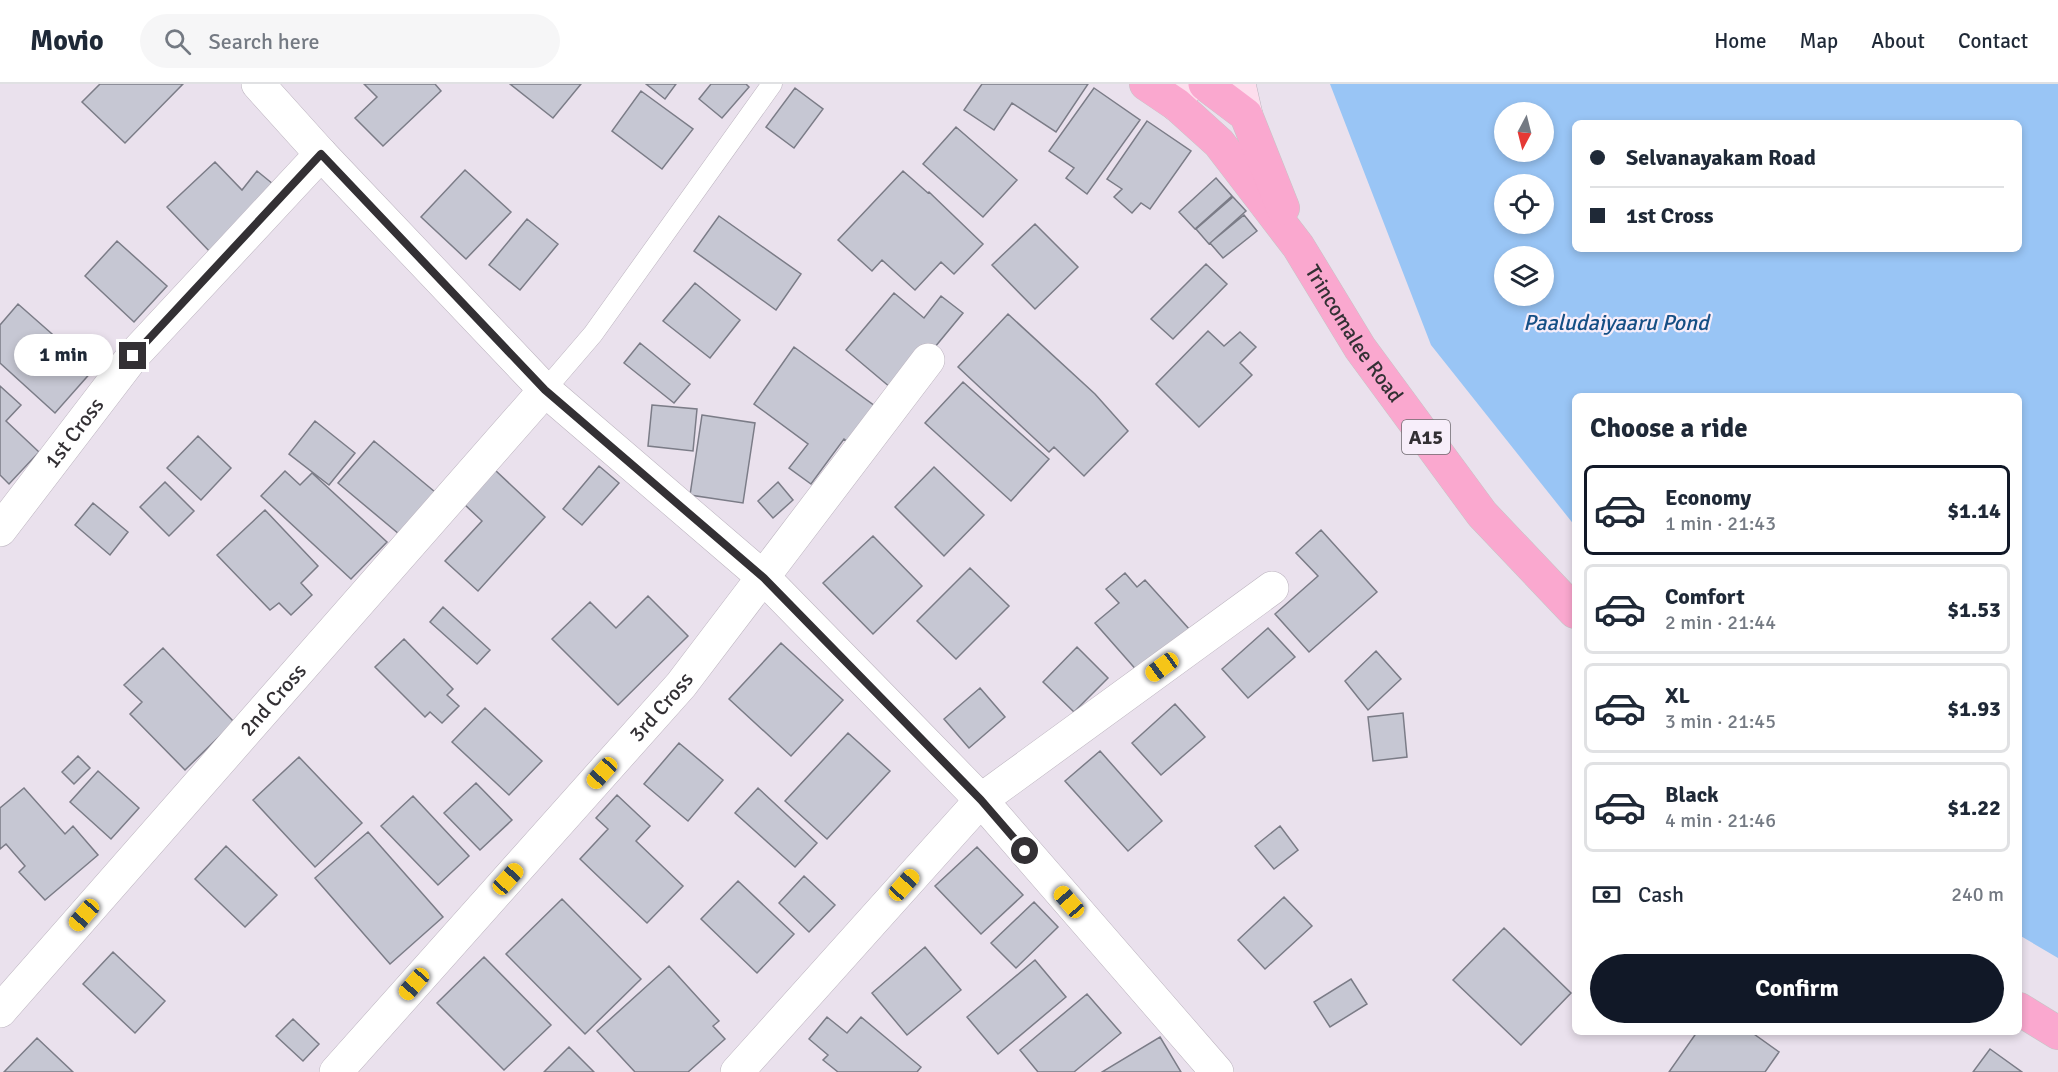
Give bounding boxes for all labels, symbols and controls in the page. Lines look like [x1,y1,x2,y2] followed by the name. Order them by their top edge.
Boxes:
[140,14,560,68] search box
[30,24,104,58] text: Movio
[161,25,194,58] icon: search
[209,28,320,55] text: Search here
[1714,28,1767,54] text: Home
[1800,28,1838,54] text: Map
[1871,28,1925,54] text: About
[1958,28,2028,54] text: Contact
[1494,102,1554,162] north arrow
[1494,102,1554,306] map controls
[1626,144,1816,171] text: Selvanayakam Road
[1494,174,1554,234] button: locate
[1626,202,1714,229] text: 1st Cross
[1494,246,1554,306] button: layers
[1300,260,1409,408] street label: Trincomalee Road
[1523,309,1711,336] water label: Paaludaiyaaru Pond
[13,335,112,377] callout: 1 min
[39,342,88,367] text: 1 min
[119,342,146,369] route end
[39,393,109,473] street label: 1st Cross
[1590,412,1748,445] text: Choose a ride
[1402,420,1450,454] road number: A15
[1593,483,1647,537] icon: car
[1665,484,1751,511] text: Economy
[1947,497,2001,524] text: $1.14
[1665,511,1776,536] text: 1 min · 21:43
[1593,582,1647,636] icon: car
[1665,583,1745,610] text: Comfort
[1947,596,2001,623] text: $1.53
[1665,610,1776,635] text: 2 min · 21:44
[1142,649,1182,685] car
[234,658,312,741] street label: 2nd Cross
[624,667,699,747] street label: 3rd Cross
[1593,681,1647,735] icon: car
[1665,682,1690,709] text: XL
[1947,695,2001,722] text: $1.93
[1665,709,1776,734] text: 3 min · 21:45
[583,754,621,792] car
[1593,780,1647,834] icon: car
[1665,781,1719,808] text: Black
[1947,794,2001,821] text: $1.22
[1665,808,1776,833] text: 4 min · 21:46
[1011,837,1038,864] route start
[489,860,527,898] car
[885,866,923,904] car
[1590,878,1623,911] icon: cash
[1638,881,1684,908] text: Cash
[1951,882,2004,907] text: 240 m
[1050,883,1088,921] car
[65,896,103,934] car
[1590,954,2004,1023] button: Confirm
[395,965,433,1003] car

